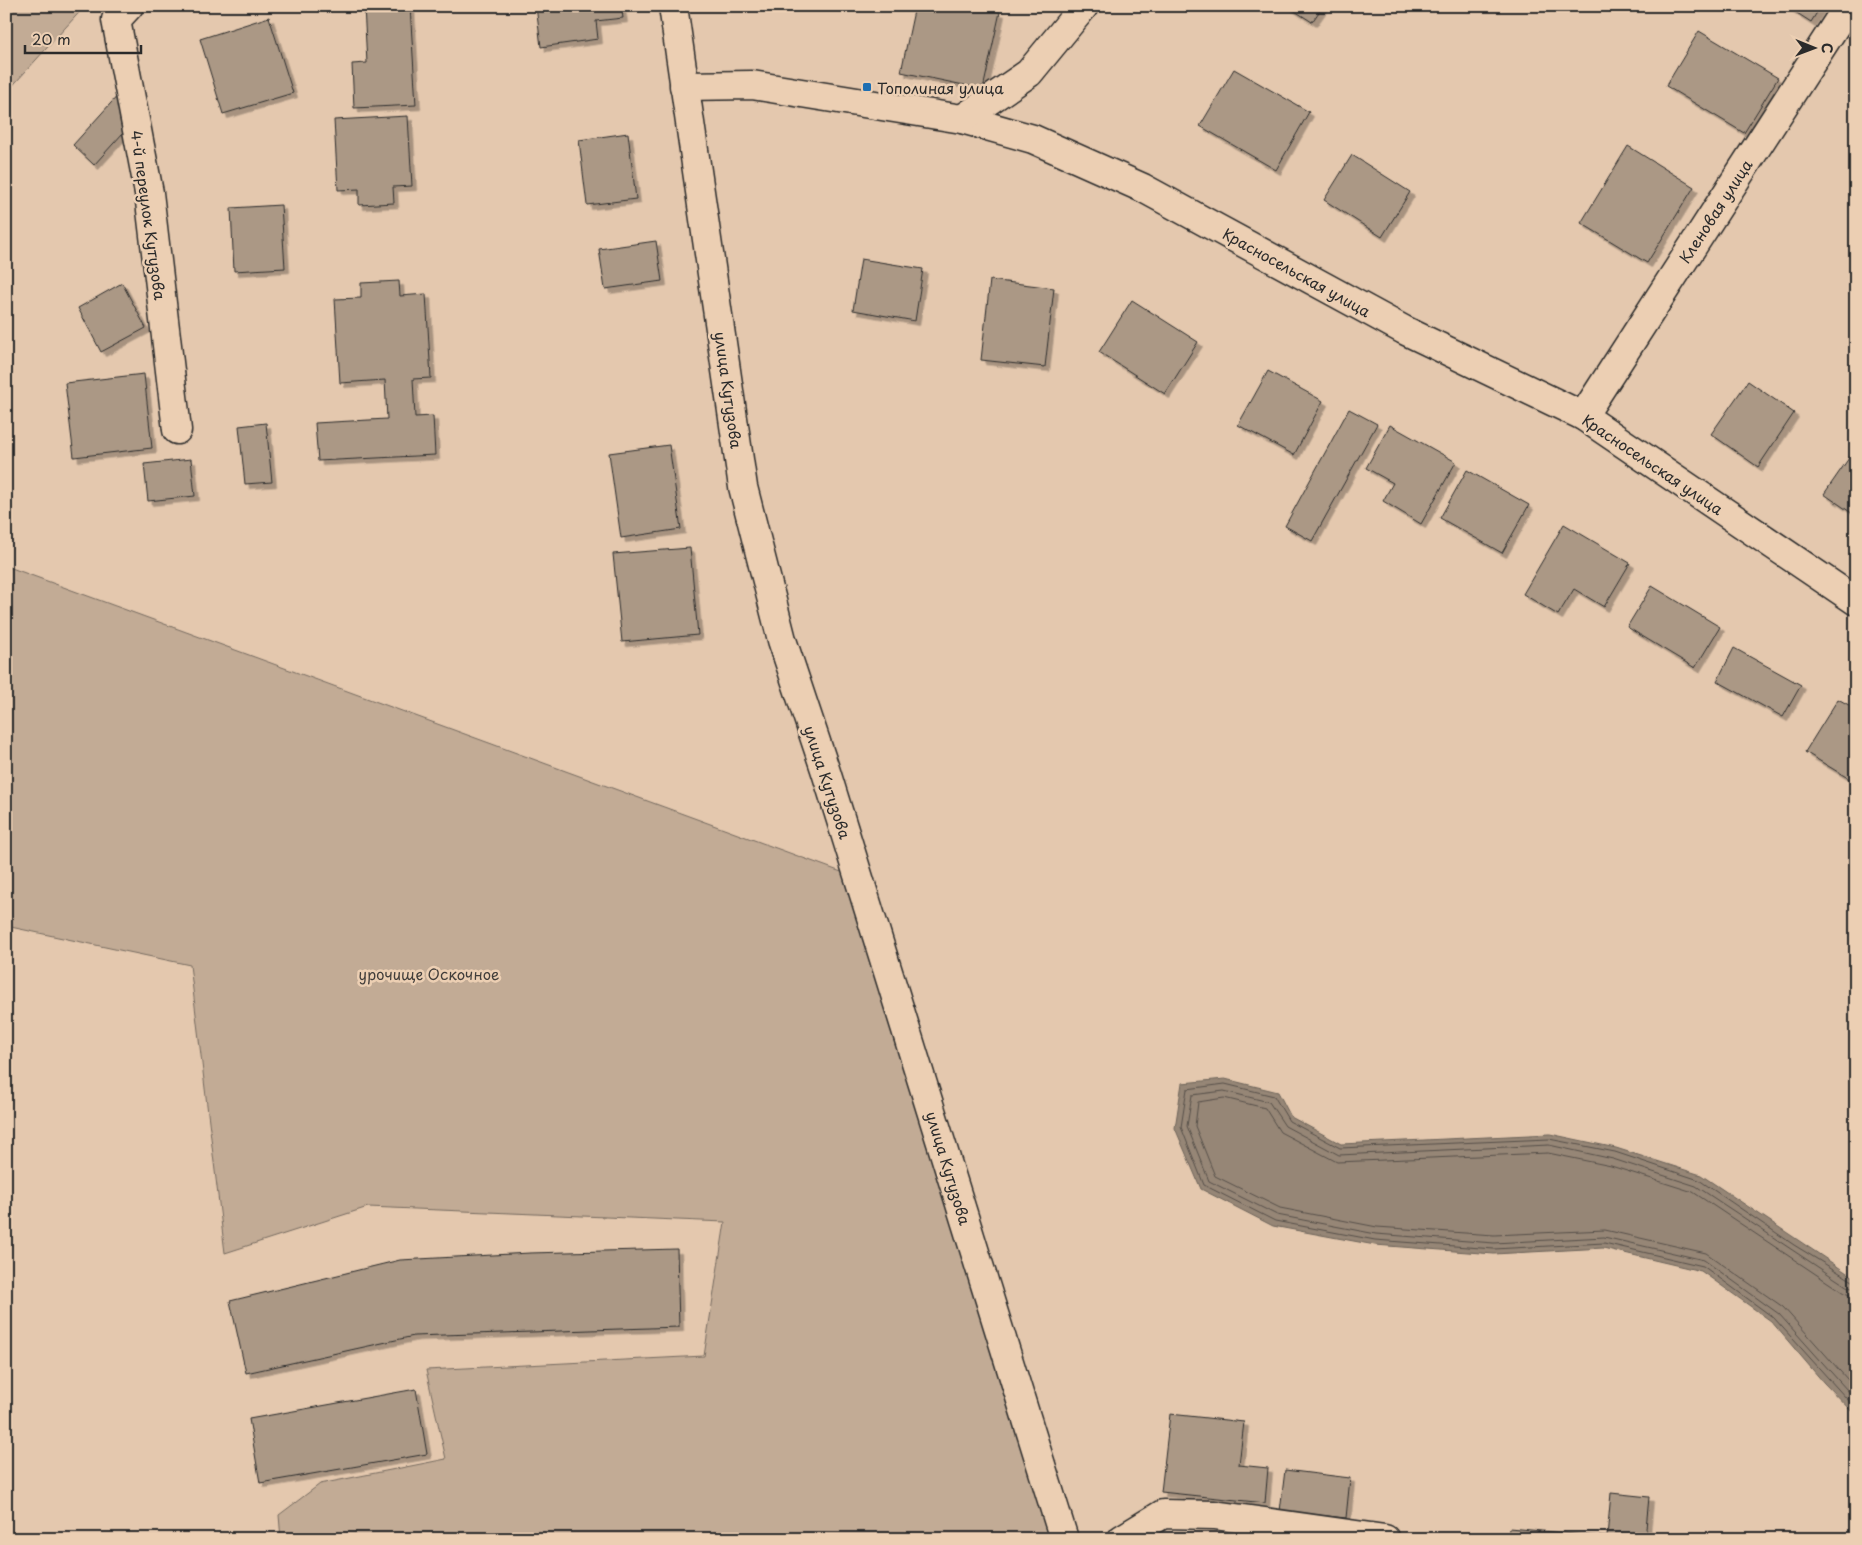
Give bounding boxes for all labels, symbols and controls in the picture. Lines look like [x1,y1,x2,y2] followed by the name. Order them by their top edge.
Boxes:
[25,22,141,54] scale bar
[1790,22,1840,72] north arrow
[32,27,71,50] text: 20 m
[1817,43,1838,54] text: С
[877,76,1004,99] place label: Тополиная улица
[861,81,873,93] marker: Тополиная улица
[126,129,172,302] street label: 4-й переулок Кутузова
[1673,154,1758,268] street label: Кленовая улица
[1219,222,1376,323] street label: Красносельская улица
[709,330,749,451] street label: улица Кутузова
[1578,408,1729,520] street label: Красносельская улица
[799,722,857,842] street label: улица Кутузова
[358,962,500,985] park label: урочище Оскочное
[921,1108,977,1228] street label: улица Кутузова

